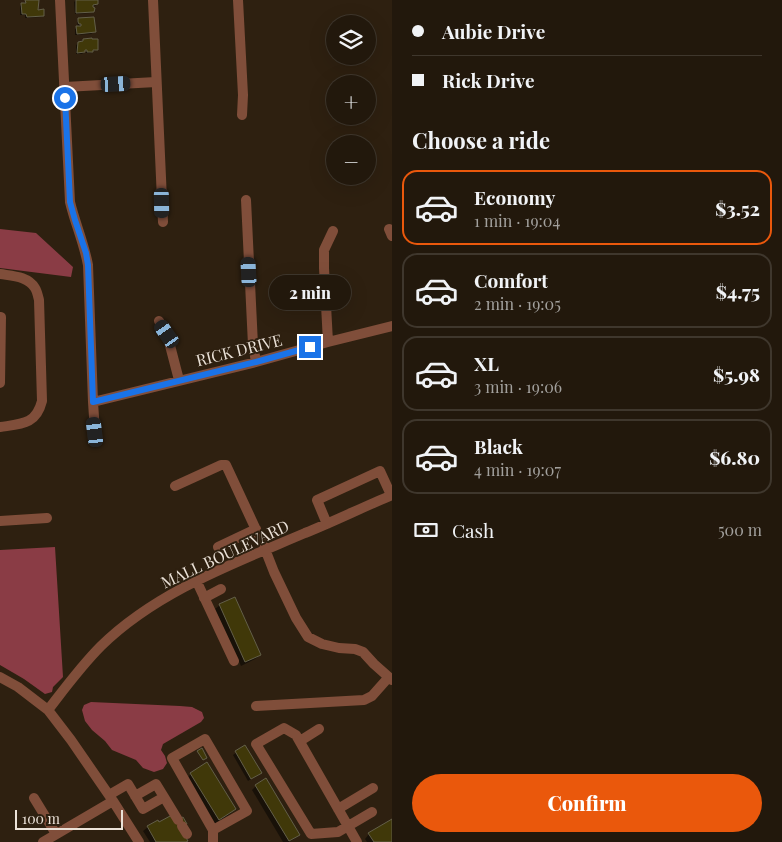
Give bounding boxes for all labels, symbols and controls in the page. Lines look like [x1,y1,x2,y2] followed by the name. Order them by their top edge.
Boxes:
[326,15,376,185] map controls
[326,15,376,65] button: layers
[442,18,545,44] text: Aubie Drive
[442,67,535,93] text: Rick Drive
[326,75,376,125] button: +
[100,76,131,92] car
[54,87,76,109] route start
[412,125,550,155] text: Choose a ride
[326,135,376,185] button: −
[474,184,555,210] text: Economy
[414,185,459,230] icon: car
[154,188,169,218] car
[715,195,760,221] text: $3.52
[474,210,560,231] text: 1 min · 19:04
[240,257,257,287] car
[474,267,548,293] text: Comfort
[414,268,459,313] icon: car
[269,274,351,310] callout: 2 min
[716,278,760,304] text: $4.75
[289,282,331,303] text: 2 min
[474,293,561,314] text: 2 min · 19:05
[152,317,181,351] car
[194,329,284,370] street label: RICK DRIVE
[299,336,321,358] route end
[474,350,499,376] text: XL
[414,351,459,396] icon: car
[713,361,760,387] text: $5.98
[474,376,562,397] text: 3 min · 19:06
[85,416,104,448] car
[474,433,523,459] text: Black
[414,434,459,479] icon: car
[709,444,760,470] text: $6.80
[474,459,561,480] text: 4 min · 19:07
[157,515,292,592] street label: MALL BOULEVARD
[412,516,440,544] icon: cash
[452,517,494,543] text: Cash
[718,519,762,540] text: 500 m
[412,774,762,832] button: Confirm
[15,807,122,830] scale bar
[22,809,60,828] text: 100 m

